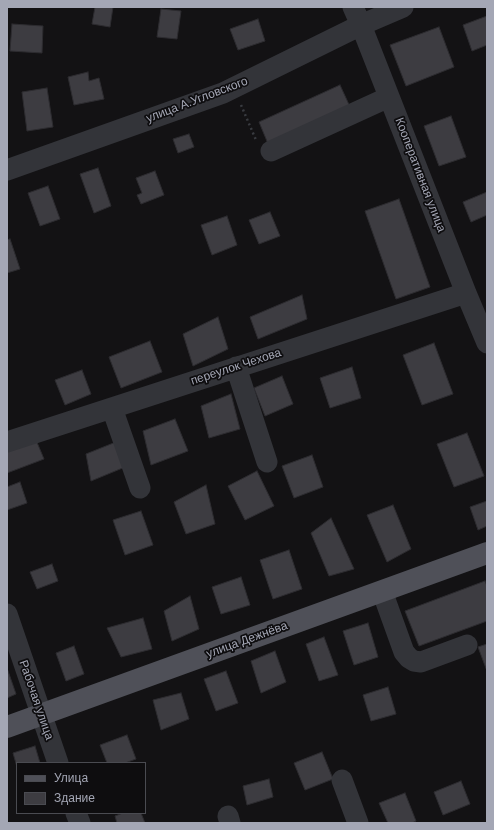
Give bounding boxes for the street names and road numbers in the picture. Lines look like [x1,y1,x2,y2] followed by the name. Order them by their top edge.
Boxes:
[144,74,250,126] street label: улица А.Угловского
[392,116,448,234] street label: Кооперативная улица
[189,346,283,388] street label: переулок Чехова
[204,619,290,661] street label: улица Дежнёва
[16,658,56,742] street label: Рабочая улица

